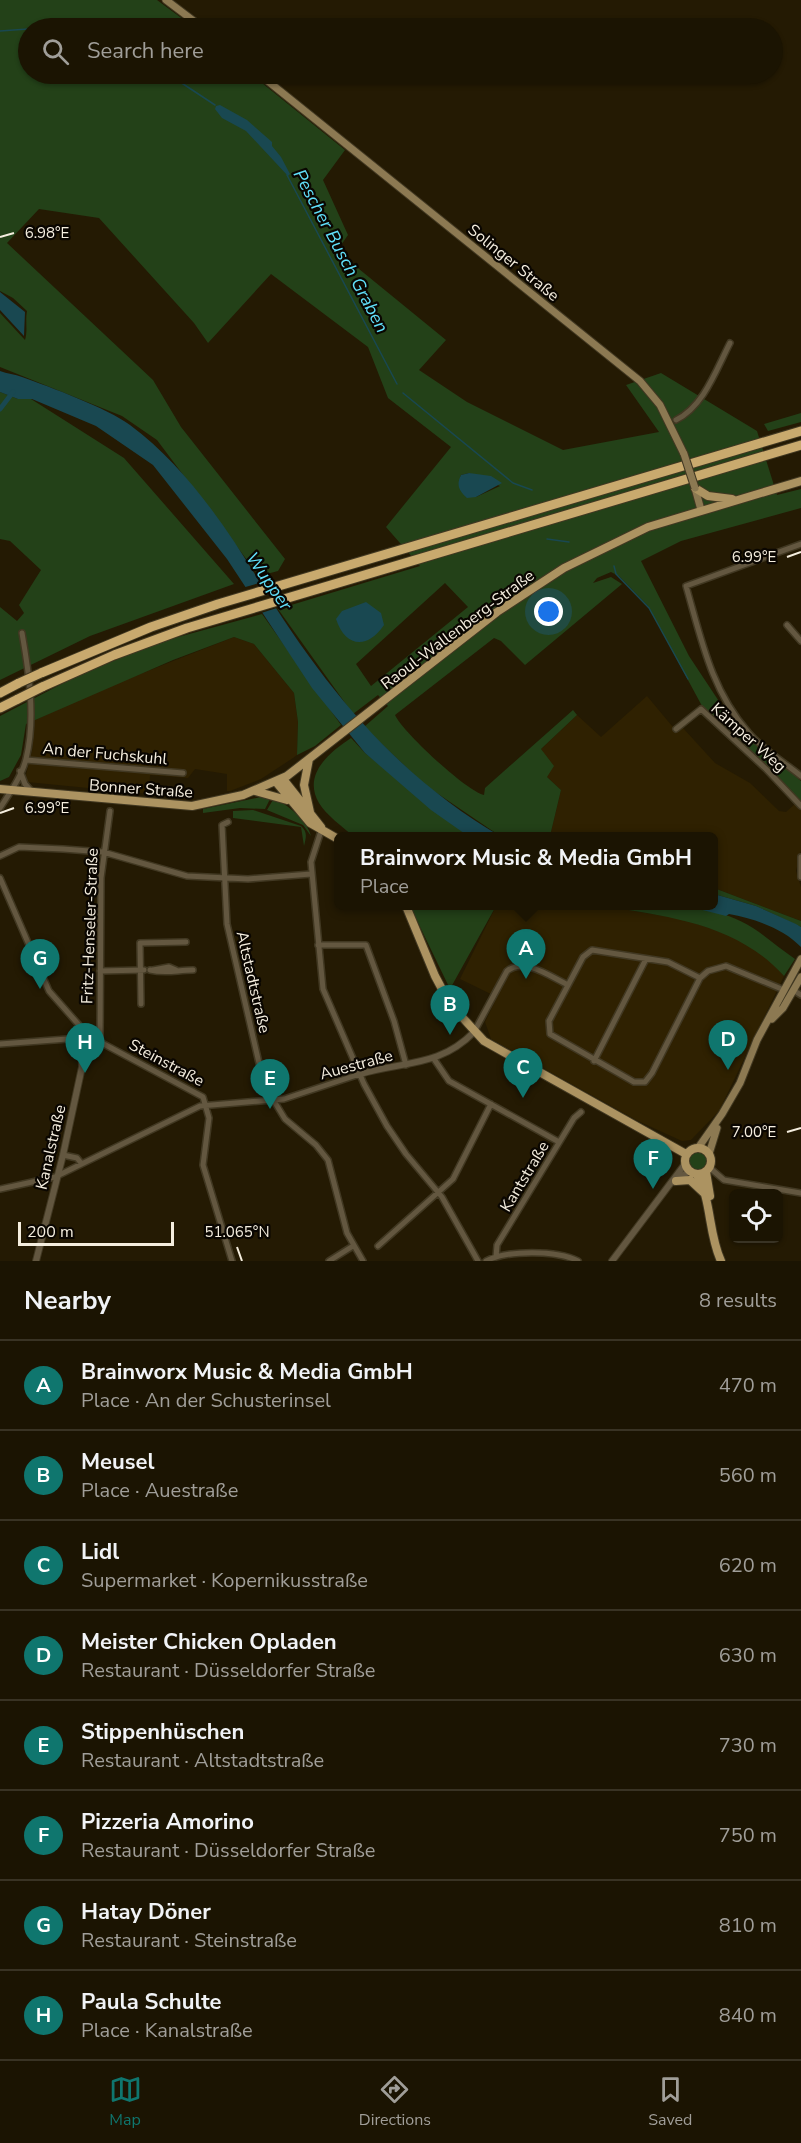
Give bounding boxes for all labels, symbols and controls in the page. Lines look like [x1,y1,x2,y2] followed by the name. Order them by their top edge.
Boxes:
[18,18,783,84] search box
[39,35,72,68] icon: search
[87,36,204,66] text: Search here
[288,165,394,337] water label: Pescher Busch Graben
[463,219,564,307] street label: Solinger Straße
[25,223,69,243] text: 6.98°E
[240,547,298,615] water label: Wupper
[732,547,776,567] text: 6.99°E
[376,565,539,695] street label: Raoul-Wallenberg-Straße
[534,597,563,626] your location
[706,698,791,778] street label: Kämper Weg
[42,738,168,770] street label: An der Fuchskuhl
[88,774,194,804] street label: Bonner Straße
[25,798,69,818] text: 6.99°E
[334,832,718,910] popup
[360,843,692,873] text: Brainworx Music & Media GmbH
[76,848,104,1004] street label: Fritz-Henseler-Straße
[360,873,409,900] text: Place
[231,929,275,1035] street label: Altstadtstraße
[506,930,546,979] pin: A
[20,940,60,989] pin: G
[430,986,470,1035] pin: B
[708,1020,748,1070] pin: D
[66,1024,104,1073] pin: H
[125,1034,208,1092] street label: Steinstraße
[317,1045,395,1085] street label: Auestraße
[504,1048,542,1098] pin: C
[250,1060,290,1109] pin: E
[31,1103,71,1192] street label: Kanalstraße
[732,1122,776,1142] text: 7.00°E
[495,1137,555,1216] street label: Kantstraße
[634,1140,672,1189] pin: F
[729,1189,783,1243] map controls
[729,1189,783,1243] button: locate
[18,1219,174,1246] scale bar
[27,1221,74,1243] text: 200 m
[204,1222,270,1242] text: 51.065°N
[24,1283,111,1318] text: Nearby
[699,1287,777,1314] text: 8 results
[81,1357,413,1387] text: Brainworx Music & Media GmbH
[36,1372,51,1399] text: A
[719,1372,777,1399] text: 470 m
[81,1387,331,1414] text: Place · An der Schusterinsel
[81,1447,154,1477] text: Meusel
[37,1462,50,1489] text: B
[719,1462,777,1489] text: 560 m
[81,1477,238,1504] text: Place · Auestraße
[81,1537,119,1567] text: Lidl
[37,1552,50,1579] text: C
[719,1552,777,1579] text: 620 m
[81,1567,368,1594] text: Supermarket · Kopernikusstraße
[81,1627,337,1657] text: Meister Chicken Opladen
[36,1642,51,1669] text: D
[719,1642,777,1669] text: 630 m
[81,1657,375,1684] text: Restaurant · Düsseldorfer Straße
[81,1717,244,1747] text: Stippenhüschen
[38,1732,49,1759] text: E
[719,1732,777,1759] text: 730 m
[81,1747,324,1774] text: Restaurant · Altstadtstraße
[81,1807,254,1837] text: Pizzeria Amorino
[38,1822,49,1849] text: F
[719,1822,777,1849] text: 750 m
[81,1837,375,1864] text: Restaurant · Düsseldorfer Straße
[81,1897,211,1927] text: Hatay Döner
[36,1912,51,1939] text: G
[719,1912,777,1939] text: 810 m
[81,1927,297,1954] text: Restaurant · Steinstraße
[81,1987,221,2017] text: Paula Schulte
[36,2002,51,2029] text: H
[719,2002,777,2029] text: 840 m
[81,2017,253,2044] text: Place · Kanalstraße
[109,2073,142,2131] tab: Map
[359,2073,431,2131] tab: Directions
[648,2073,692,2131] tab: Saved

